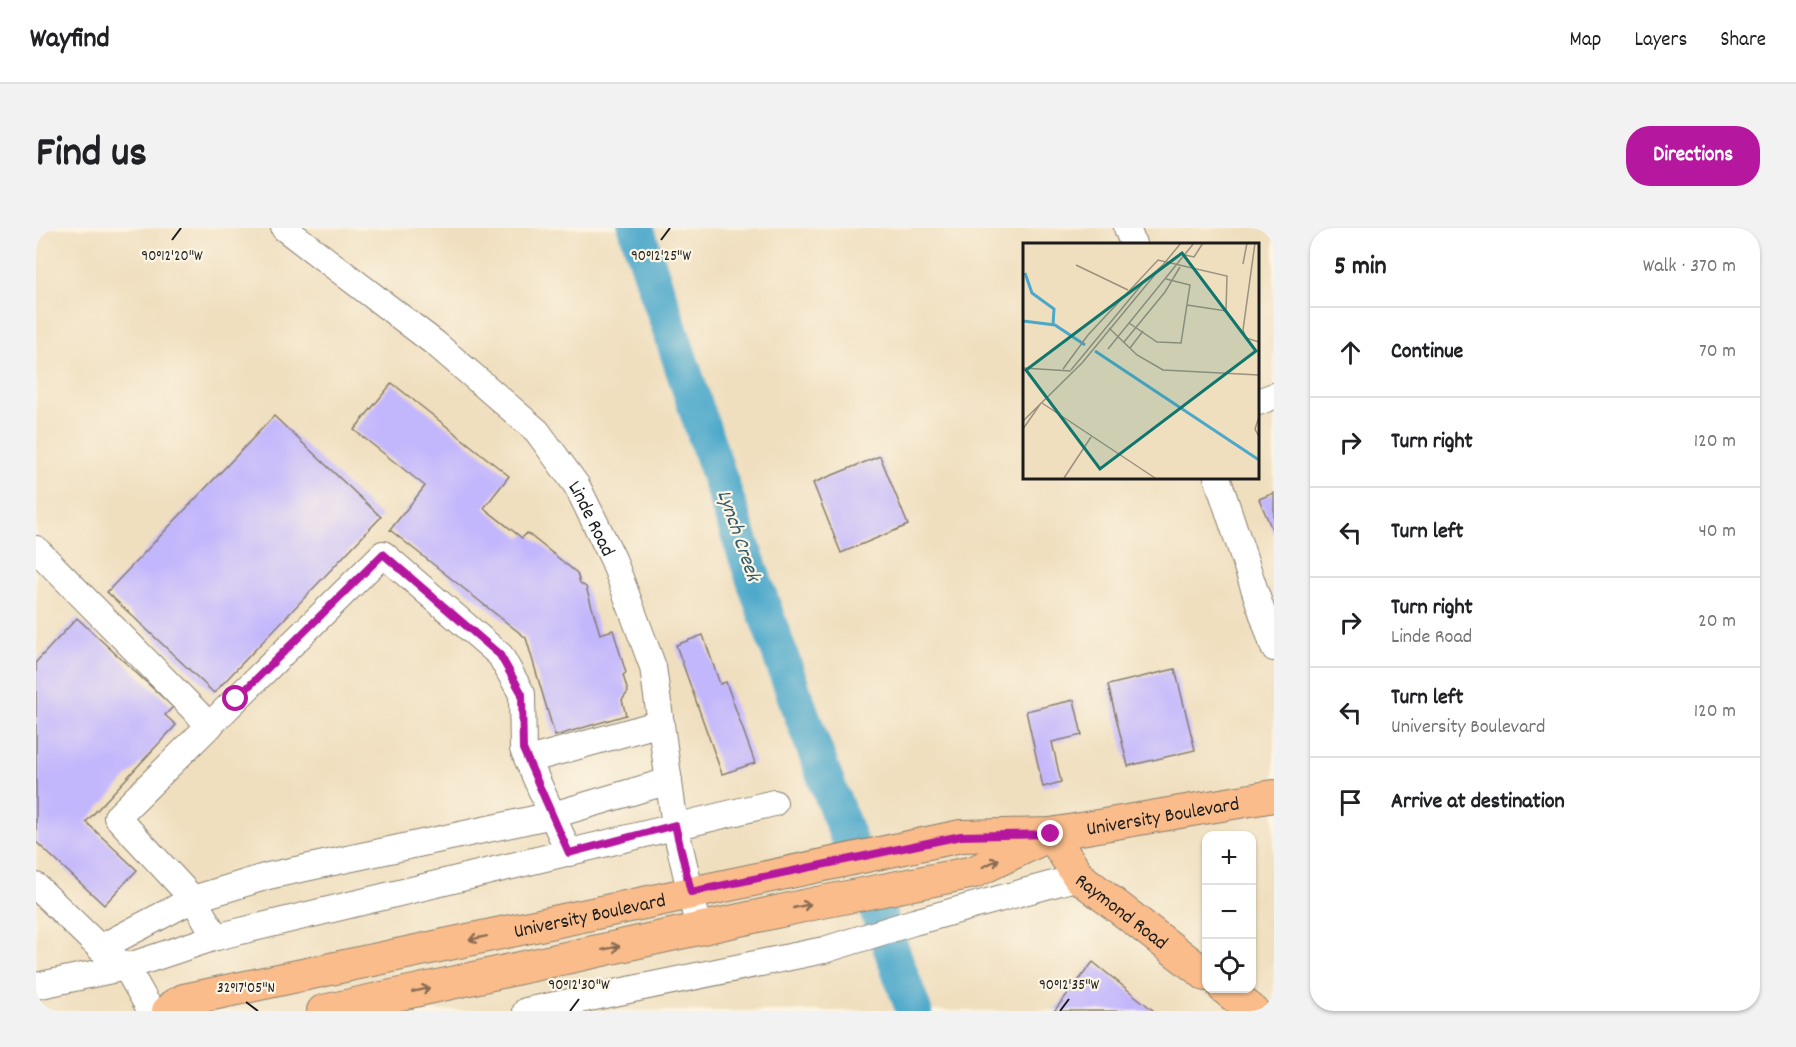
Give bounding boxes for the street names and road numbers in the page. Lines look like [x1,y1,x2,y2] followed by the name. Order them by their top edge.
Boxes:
[560,475,621,562] street label: Linde Road
[1085,791,1242,845] street label: University Boulevard
[1068,868,1173,958] street label: Raymond Road
[512,888,668,947] street label: University Boulevard

